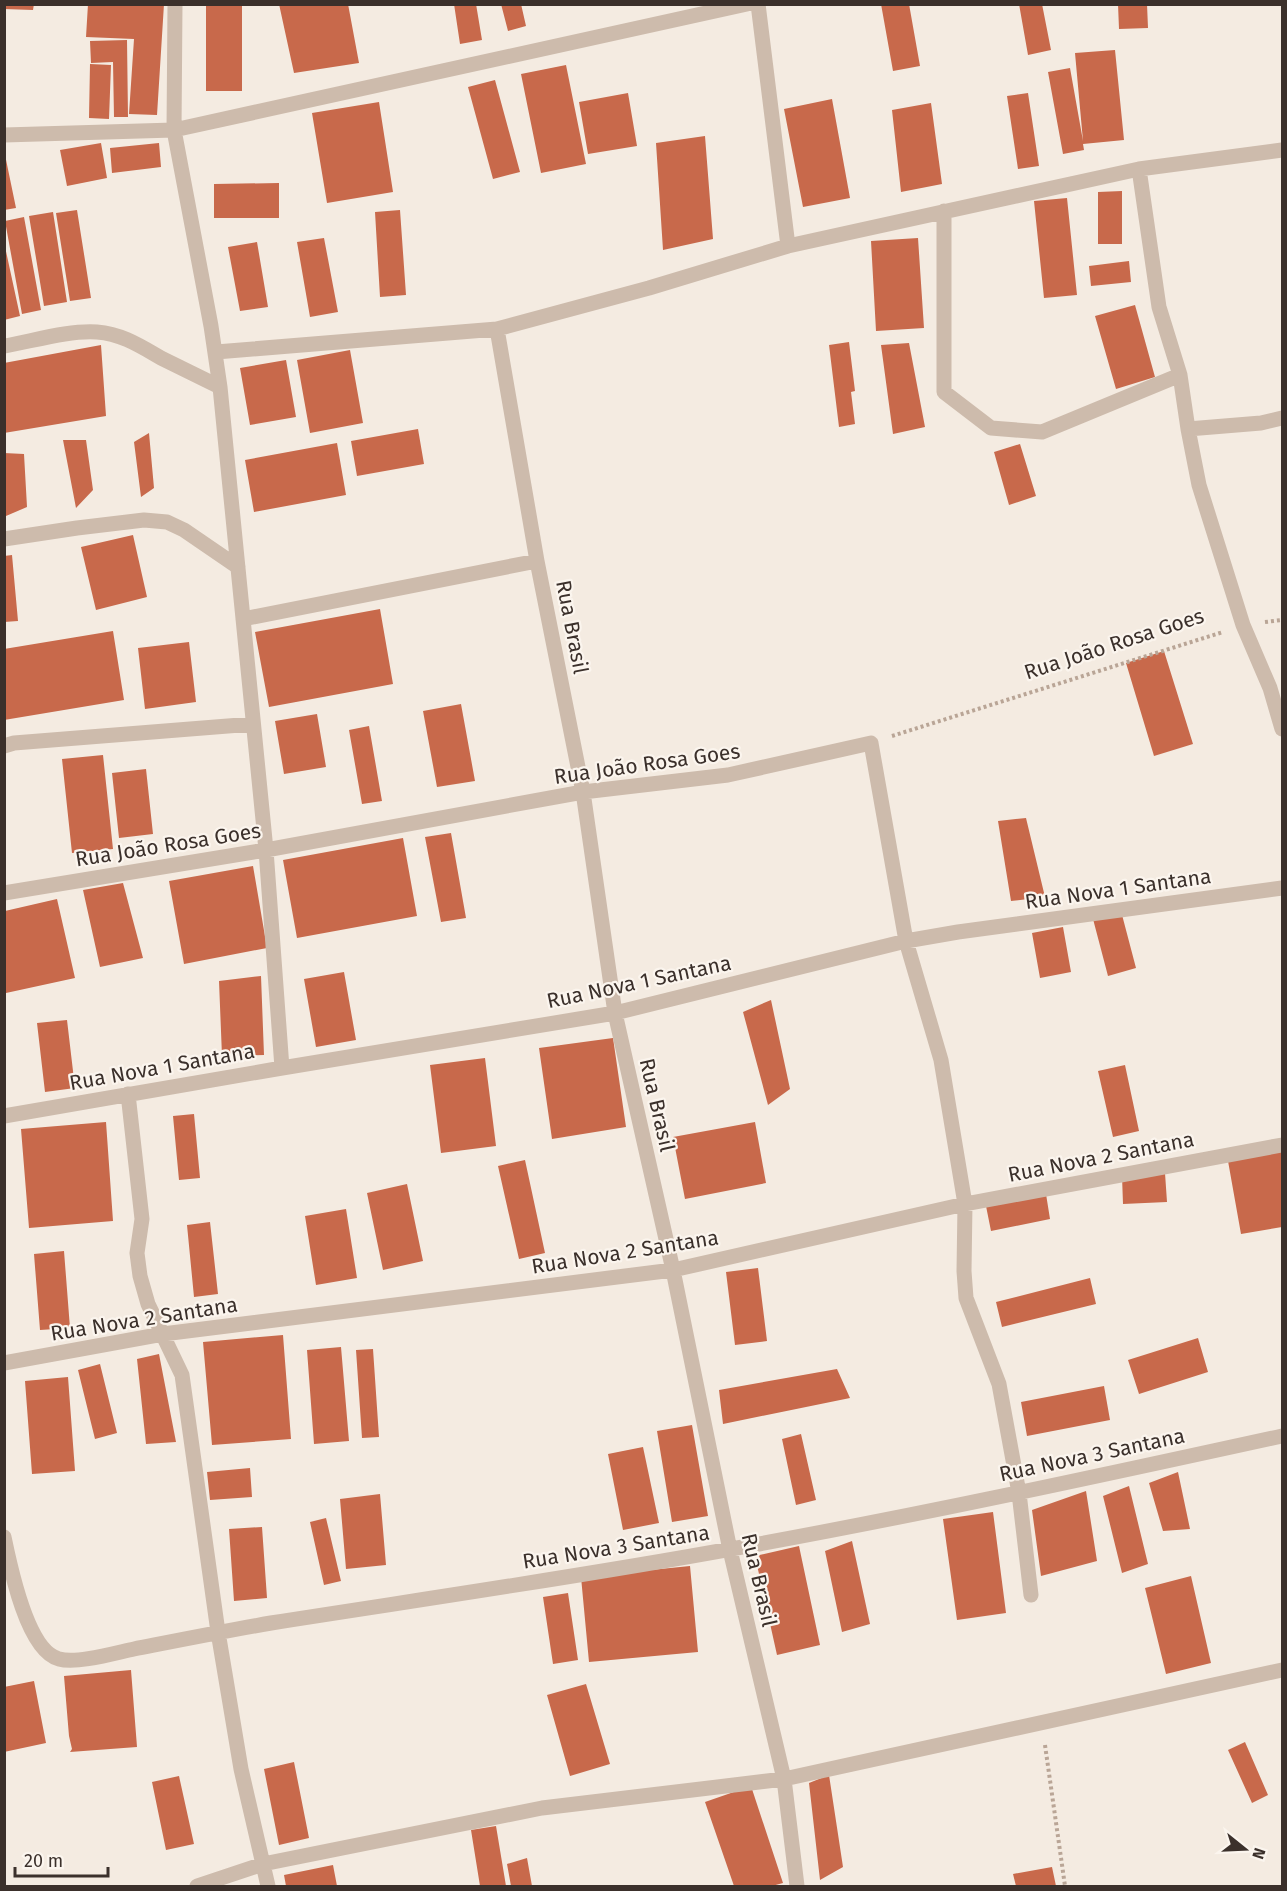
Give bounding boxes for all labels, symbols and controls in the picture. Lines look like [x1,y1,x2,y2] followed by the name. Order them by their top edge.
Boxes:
[550,578,594,676] street label: Rua Brasil
[1021,603,1207,685] street label: Rua João Rosa Goes
[552,738,742,790] street label: Rua João Rosa Goes
[73,817,263,873] street label: Rua João Rosa Goes
[1023,863,1213,915] street label: Rua Nova 1 Santana
[544,950,734,1014] street label: Rua Nova 1 Santana
[67,1038,257,1096] street label: Rua Nova 1 Santana
[634,1056,680,1154] street label: Rua Brasil
[1006,1126,1196,1188] street label: Rua Nova 2 Santana
[530,1224,720,1280] street label: Rua Nova 2 Santana
[49,1291,239,1347] street label: Rua Nova 2 Santana
[997,1423,1187,1487] street label: Rua Nova 3 Santana
[521,1519,711,1575] street label: Rua Nova 3 Santana
[736,1531,782,1629] street label: Rua Brasil
[1215,1819,1275,1879] north arrow
[15,1840,108,1878] scale bar
[1248,1846,1269,1861] text: N
[24,1850,63,1872] text: 20 m

